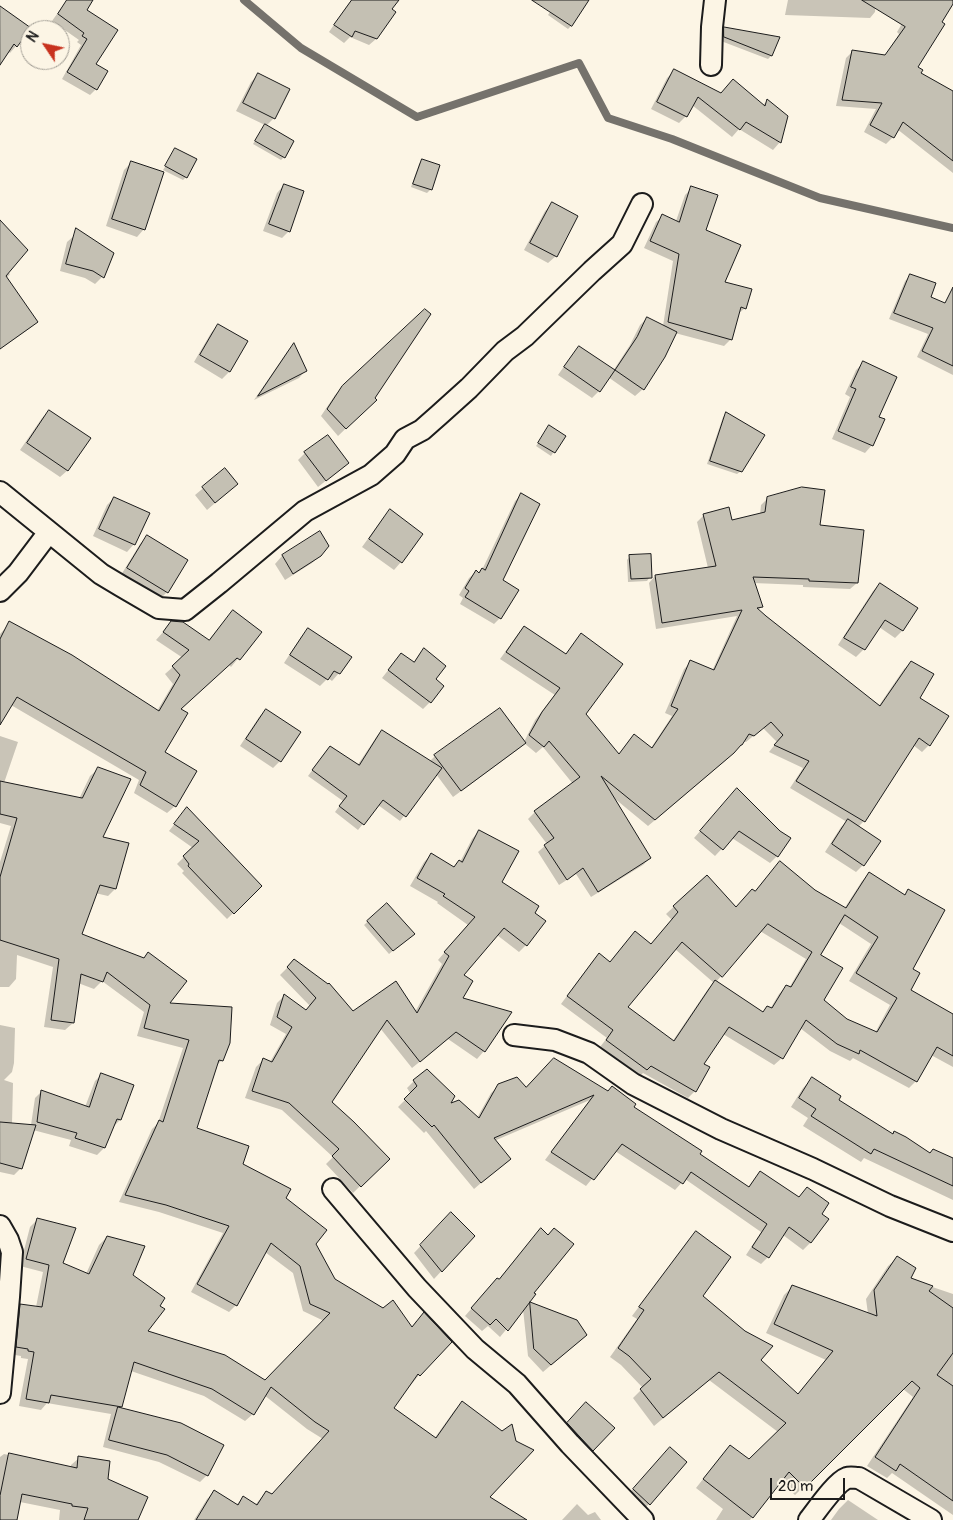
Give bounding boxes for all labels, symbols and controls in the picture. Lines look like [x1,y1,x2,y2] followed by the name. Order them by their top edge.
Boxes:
[20,20,70,70] north arrow
[23,28,43,46] text: N
[773,1468,848,1500] scale bar
[778,1477,813,1496] text: 20 m

